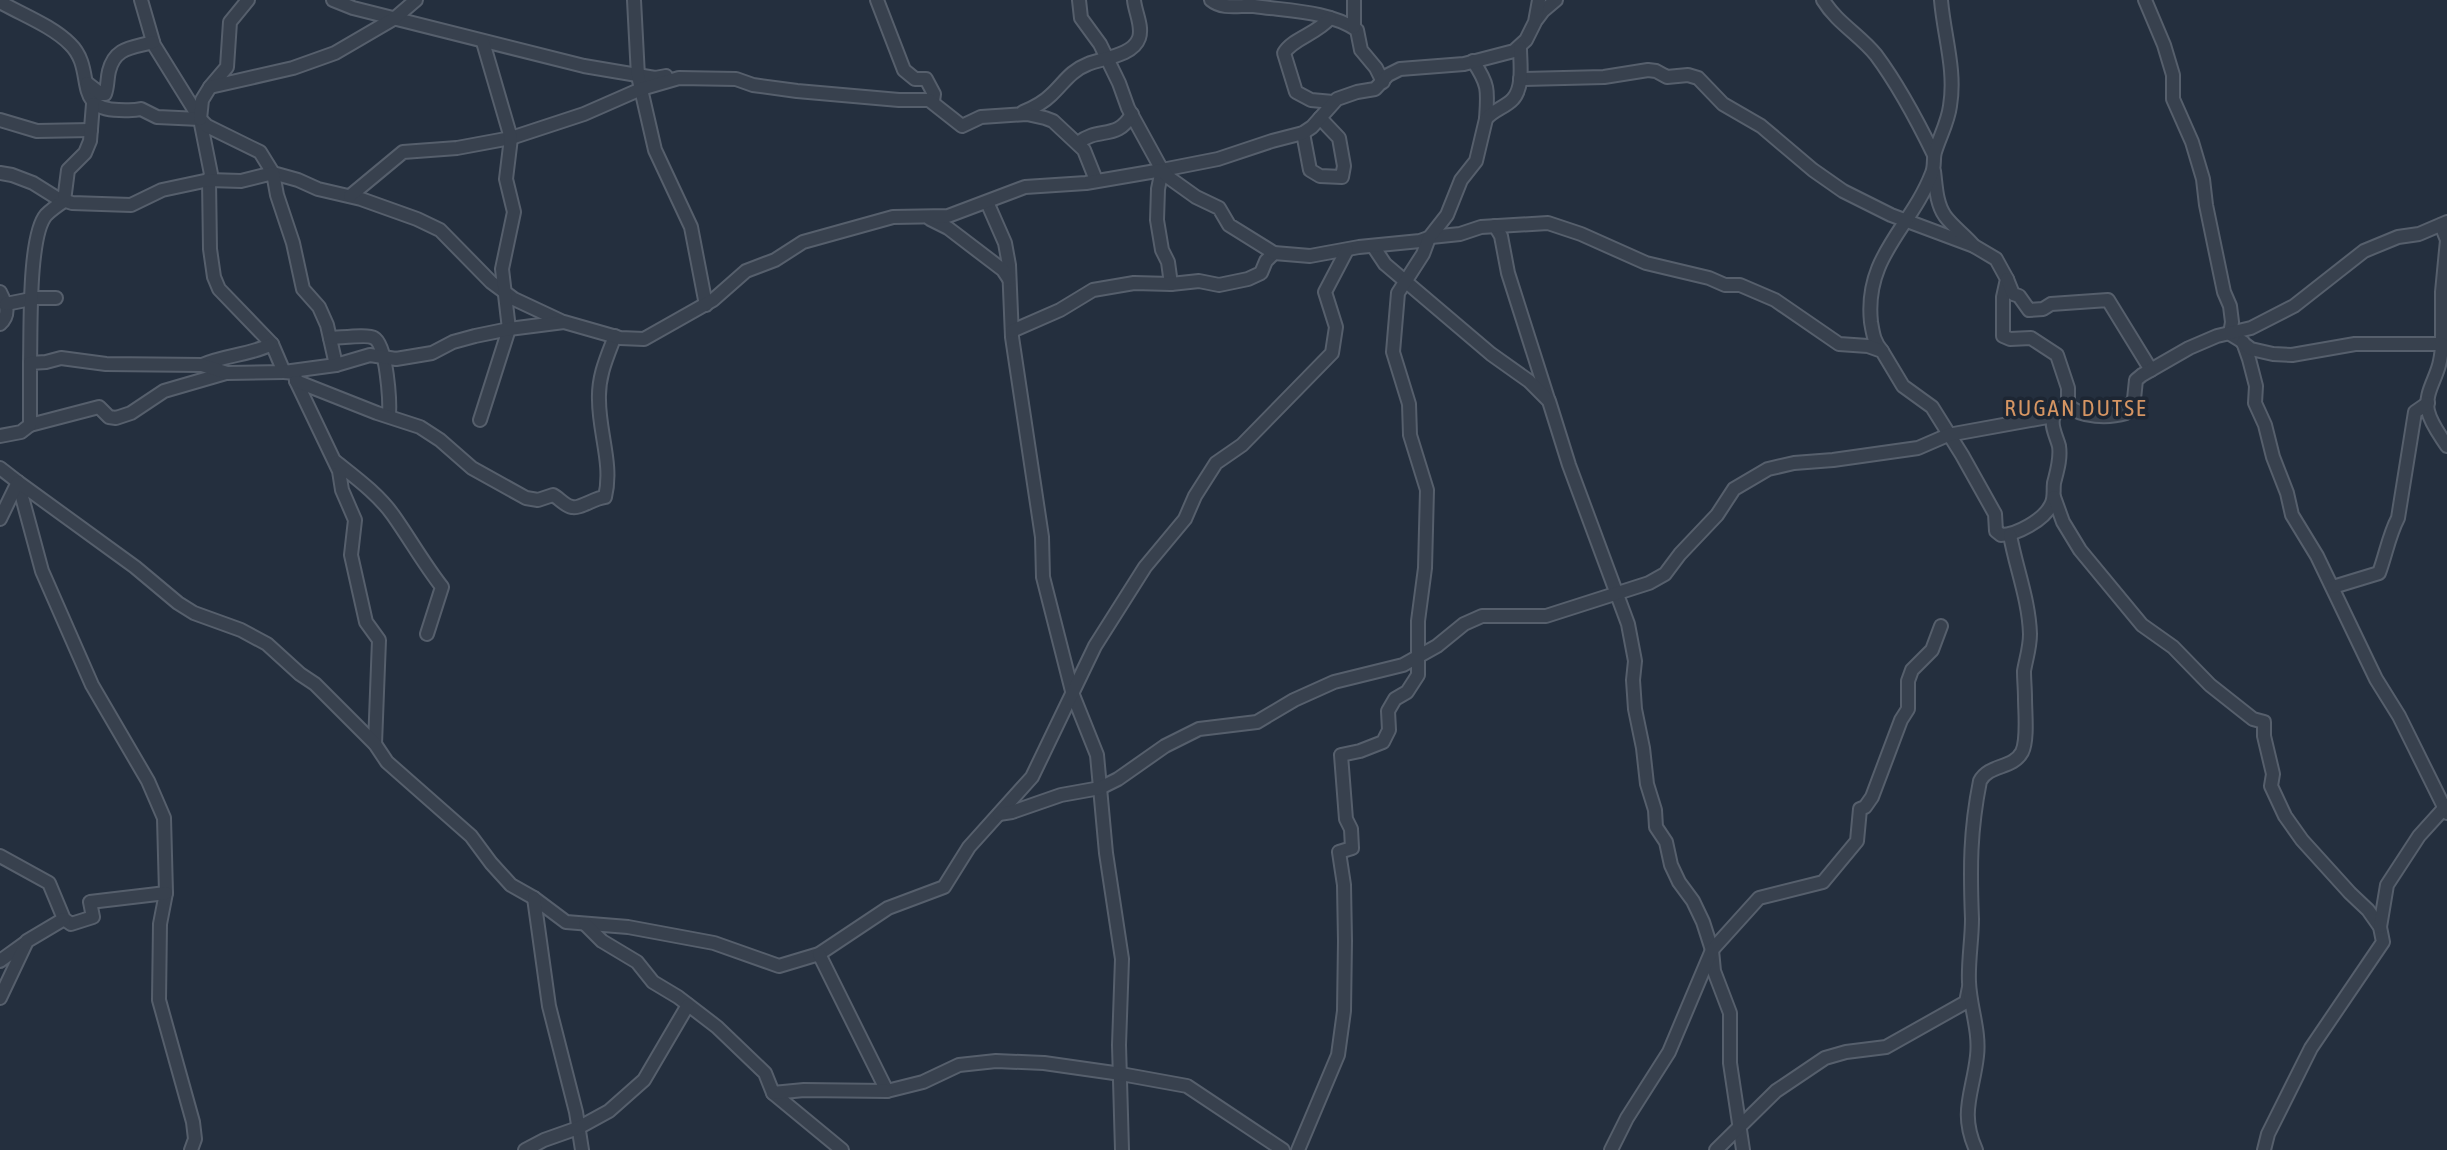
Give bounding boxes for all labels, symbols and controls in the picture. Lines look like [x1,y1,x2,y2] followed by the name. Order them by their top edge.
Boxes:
[2004,395,2148,421] district label: RUGAN DUTSE

